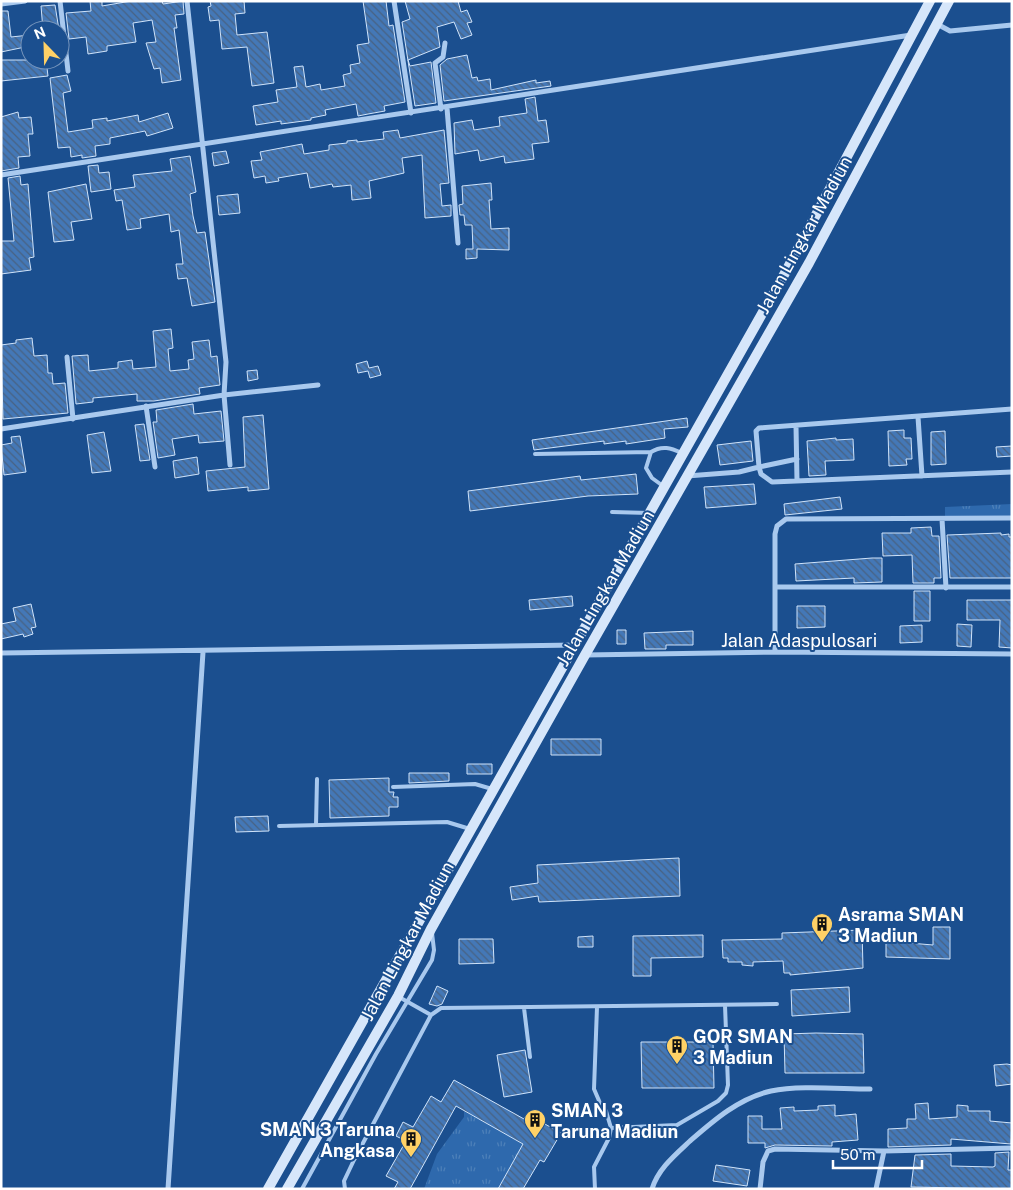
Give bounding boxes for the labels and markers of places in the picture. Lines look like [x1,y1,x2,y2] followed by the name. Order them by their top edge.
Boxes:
[838,904,964,946] place label: Asrama SMAN 3 Madiun
[810,912,834,943] building icon: Asrama SMAN 3 Madiun
[693,1026,793,1068] place label: GOR SMAN 3 Madiun
[665,1034,689,1065] building icon: GOR SMAN 3 Madiun
[551,1100,678,1142] place label: SMAN 3 Taruna Madiun
[523,1108,547,1139] building icon: SMAN 3 Taruna Madiun
[260,1119,395,1161] place label: SMAN 3 Taruna Angkasa
[399,1127,423,1158] building icon: SMAN 3 Taruna Angkasa

